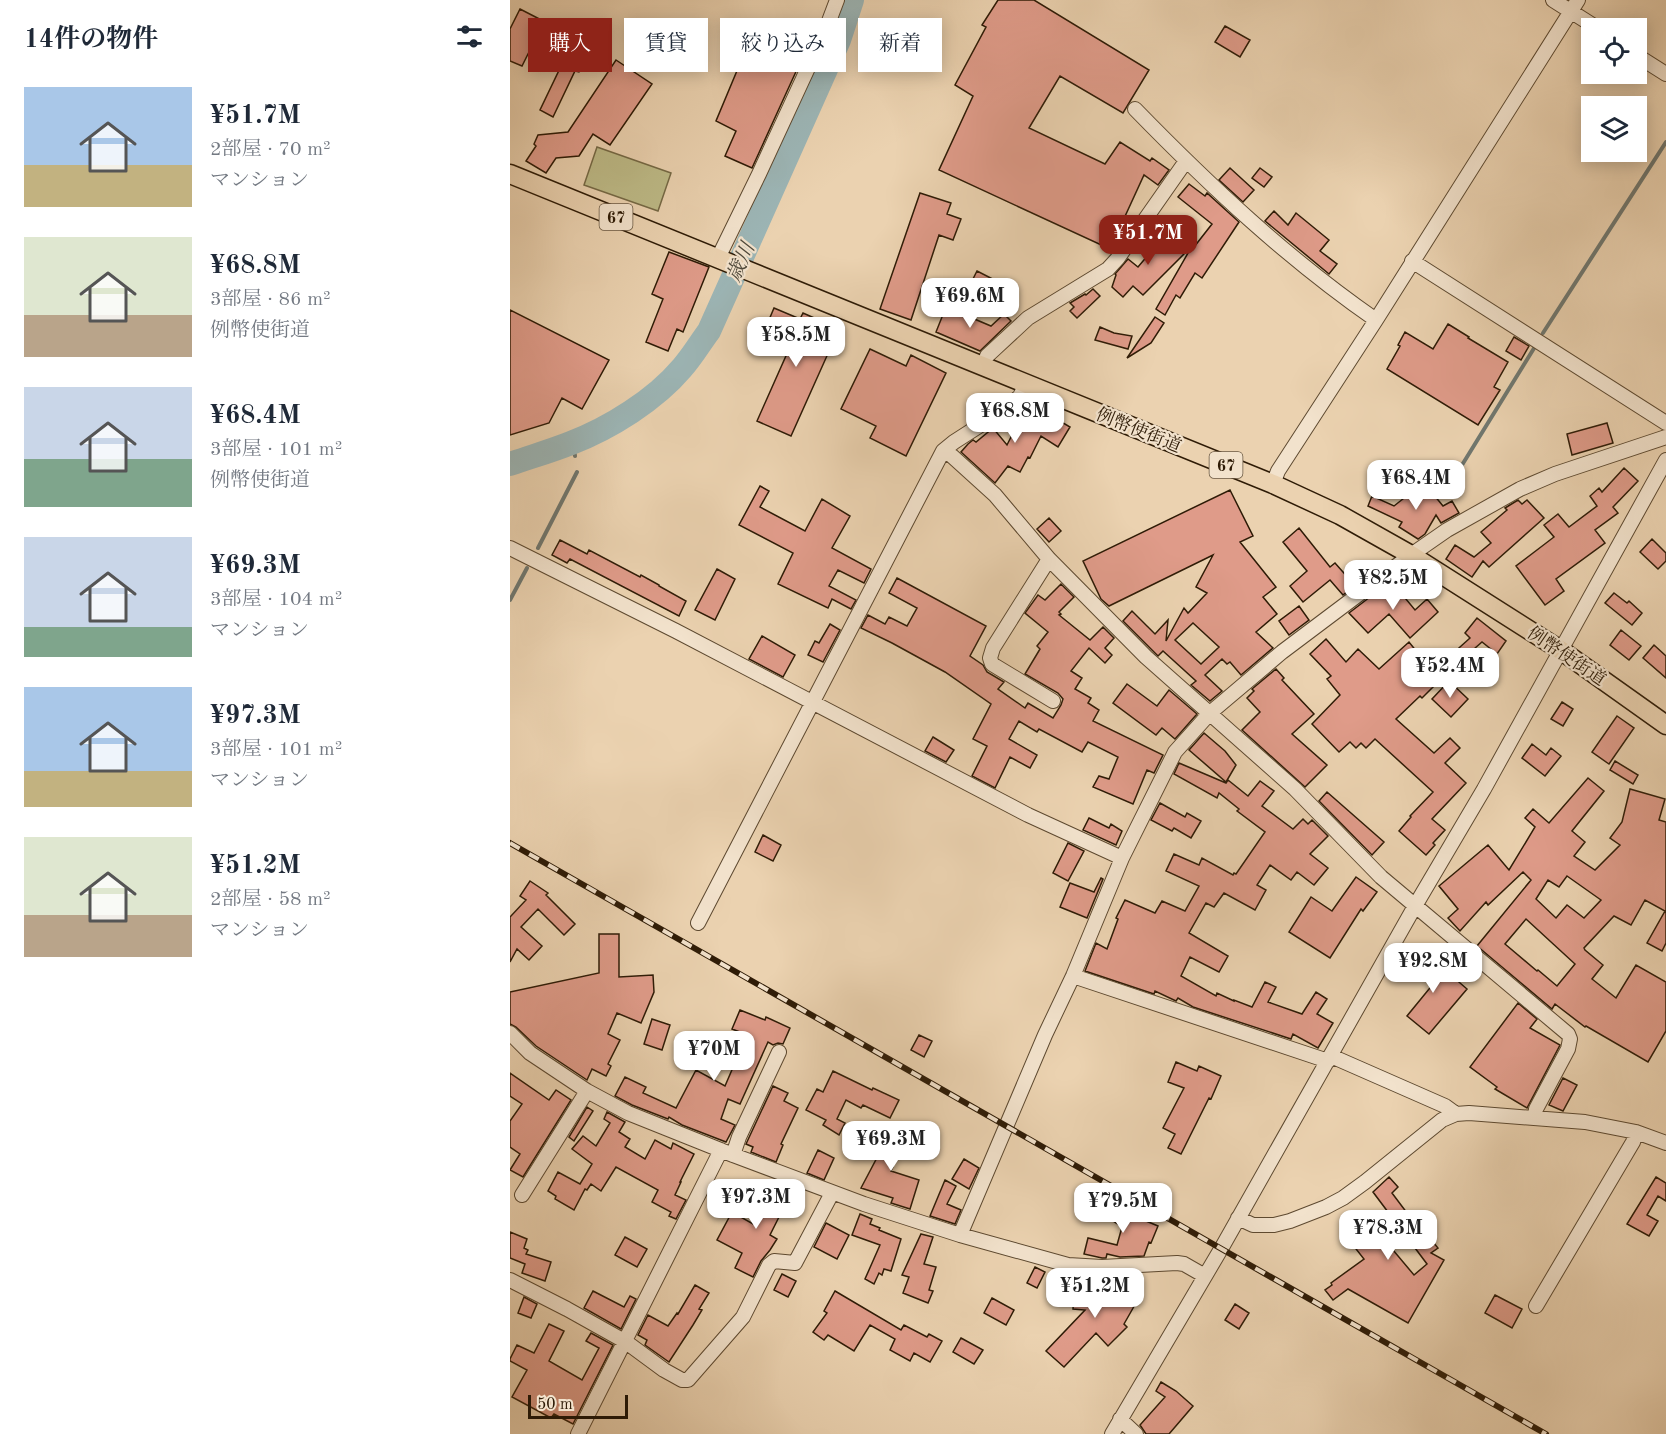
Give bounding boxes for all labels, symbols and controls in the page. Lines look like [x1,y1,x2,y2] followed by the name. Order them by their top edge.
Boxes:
[528,18,612,72] chip: 購入
[624,18,708,72] chip: 賃貸
[720,18,846,72] chip: 絞り込み
[858,18,942,72] chip: 新着
[1581,18,1647,162] map controls
[1581,18,1647,84] button: locate
[453,20,486,53] icon: filters
[24,27,158,53] text: 14件の物件
[1581,96,1647,162] button: layers
[210,103,301,129] text: ¥51.7M
[72,111,144,183] icon: home
[210,140,331,160] text: 2部屋 · 70 m²
[210,171,309,191] text: マンション
[600,204,632,230] road number: 67
[1099,215,1197,266] pin: ¥51.7M
[1113,224,1183,244] text: ¥51.7M
[723,238,760,285] water label: 歳川
[210,253,301,279] text: ¥68.8M
[72,261,144,333] icon: home
[921,278,1019,329] pin: ¥69.6M
[935,287,1005,307] text: ¥69.6M
[210,290,331,310] text: 3部屋 · 86 m²
[747,317,845,368] pin: ¥58.5M
[210,321,310,341] text: 例幣使街道
[761,326,831,346] text: ¥58.5M
[966,393,1064,444] pin: ¥68.8M
[980,402,1050,422] text: ¥68.8M
[210,403,301,429] text: ¥68.4M
[1094,404,1184,456] street label: 例幣使街道
[72,411,144,483] icon: home
[210,440,342,460] text: 3部屋 · 101 m²
[1210,452,1242,478] road number: 67
[1367,460,1465,511] pin: ¥68.4M
[1381,469,1451,489] text: ¥68.4M
[210,471,310,491] text: 例幣使街道
[210,553,301,579] text: ¥69.3M
[1344,560,1442,611] pin: ¥82.5M
[72,561,144,633] icon: home
[1358,569,1428,589] text: ¥82.5M
[210,590,342,610] text: 3部屋 · 104 m²
[210,621,309,641] text: マンション
[1524,623,1610,689] street label: 例幣使街道
[1401,648,1499,699] pin: ¥52.4M
[1415,657,1485,677] text: ¥52.4M
[210,703,301,729] text: ¥97.3M
[72,711,144,783] icon: home
[210,740,342,760] text: 3部屋 · 101 m²
[210,771,309,791] text: マンション
[210,853,301,879] text: ¥51.2M
[72,861,144,933] icon: home
[210,890,331,910] text: 2部屋 · 58 m²
[210,921,309,941] text: マンション
[1384,943,1482,994] pin: ¥92.8M
[1398,952,1468,972] text: ¥92.8M
[678,1031,750,1082] pin: ¥70M
[688,1040,740,1060] text: ¥70M
[842,1121,940,1172] pin: ¥69.3M
[856,1130,926,1150] text: ¥69.3M
[707,1179,805,1230] pin: ¥97.3M
[1074,1183,1172,1234] pin: ¥79.5M
[721,1188,791,1208] text: ¥97.3M
[1088,1192,1158,1212] text: ¥79.5M
[1339,1210,1437,1261] pin: ¥78.3M
[1353,1219,1423,1239] text: ¥78.3M
[1046,1268,1144,1319] pin: ¥51.2M
[1060,1277,1130,1297] text: ¥51.2M
[528,1392,628,1420] scale bar
[537,1397,573,1413] text: 50 m

